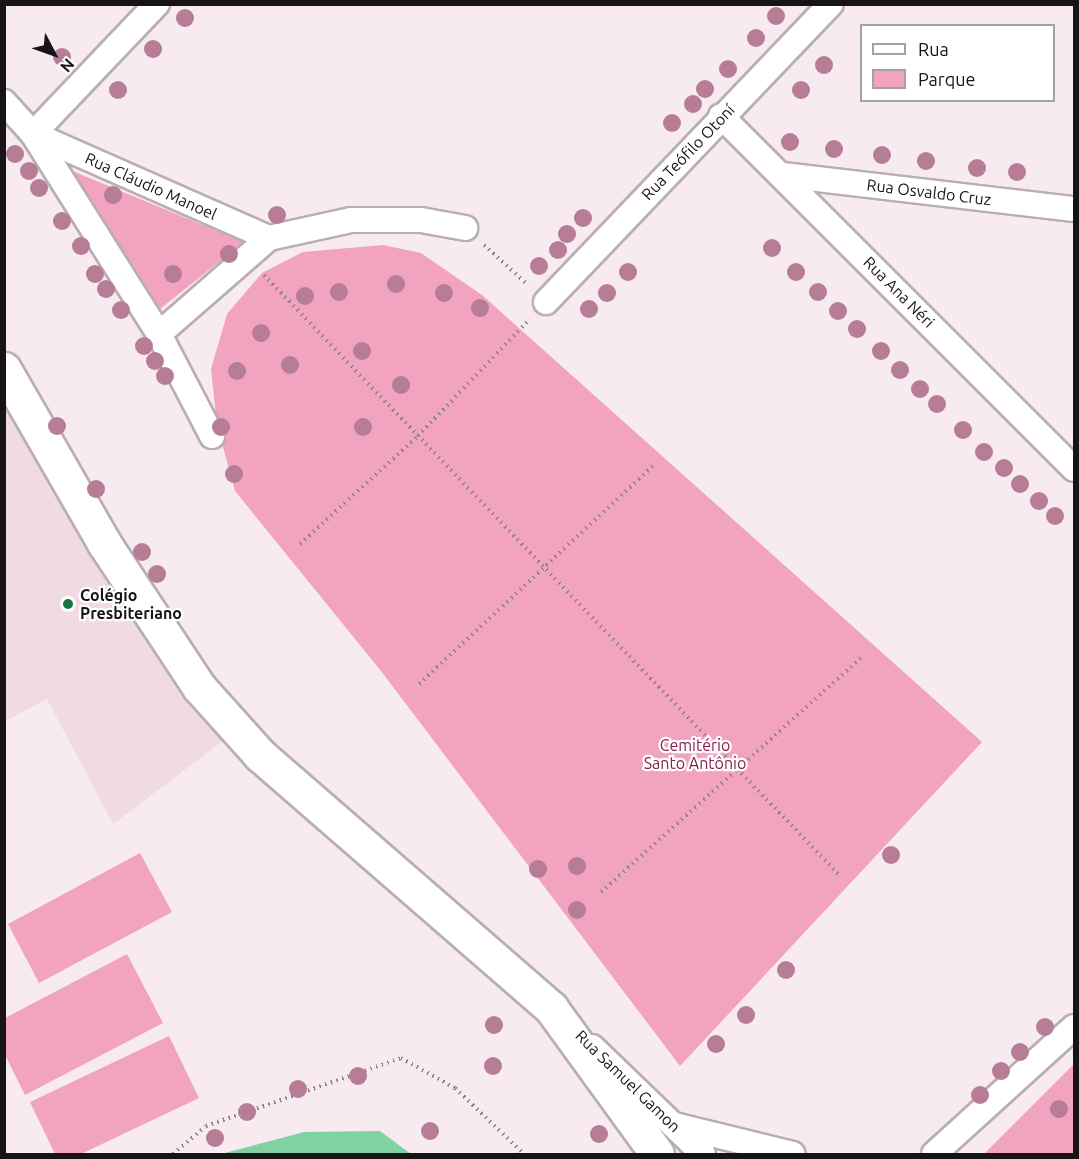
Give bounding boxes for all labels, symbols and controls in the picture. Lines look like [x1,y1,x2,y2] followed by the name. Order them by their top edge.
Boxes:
[24,24,84,84] north arrow
[860,24,1055,102] legend
[918,39,949,59] text: Rua
[57,55,78,76] text: N
[918,69,975,89] text: Parque
[637,100,739,204] street label: Rua Teófilo Otoní
[82,148,220,224] street label: Rua Cláudio Manoel
[866,175,992,209] street label: Rua Osvaldo Cruz
[859,252,939,332] street label: Rua Ana Néri
[80,585,182,623] place label: Colégio Presbiteriano
[61,597,75,611] marker: Colégio Presbiteriano
[644,735,746,773] park label: Cemitério Santo Antônio
[572,1026,684,1136] street label: Rua Samuel Gamon

